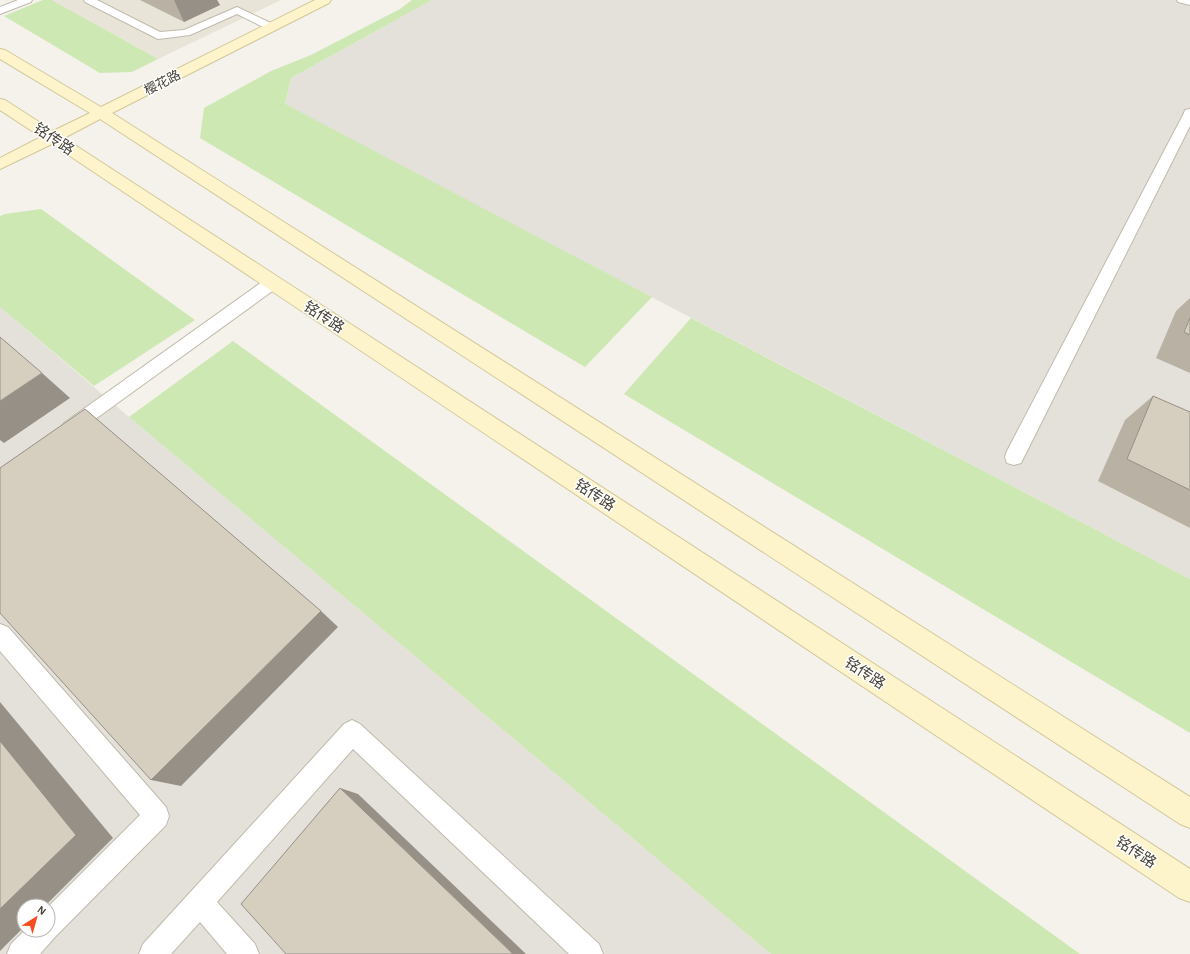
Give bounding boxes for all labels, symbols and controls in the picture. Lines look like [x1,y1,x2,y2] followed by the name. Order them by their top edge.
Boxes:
[142,68,183,98] street label: 樱花路
[31,120,77,158] street label: 铭传路
[301,298,347,336] street label: 铭传路
[572,476,618,514] street label: 铭传路
[842,654,888,692] street label: 铭传路
[1113,833,1159,871] street label: 铭传路
[16,898,56,938] north arrow
[35,904,48,917] text: N

